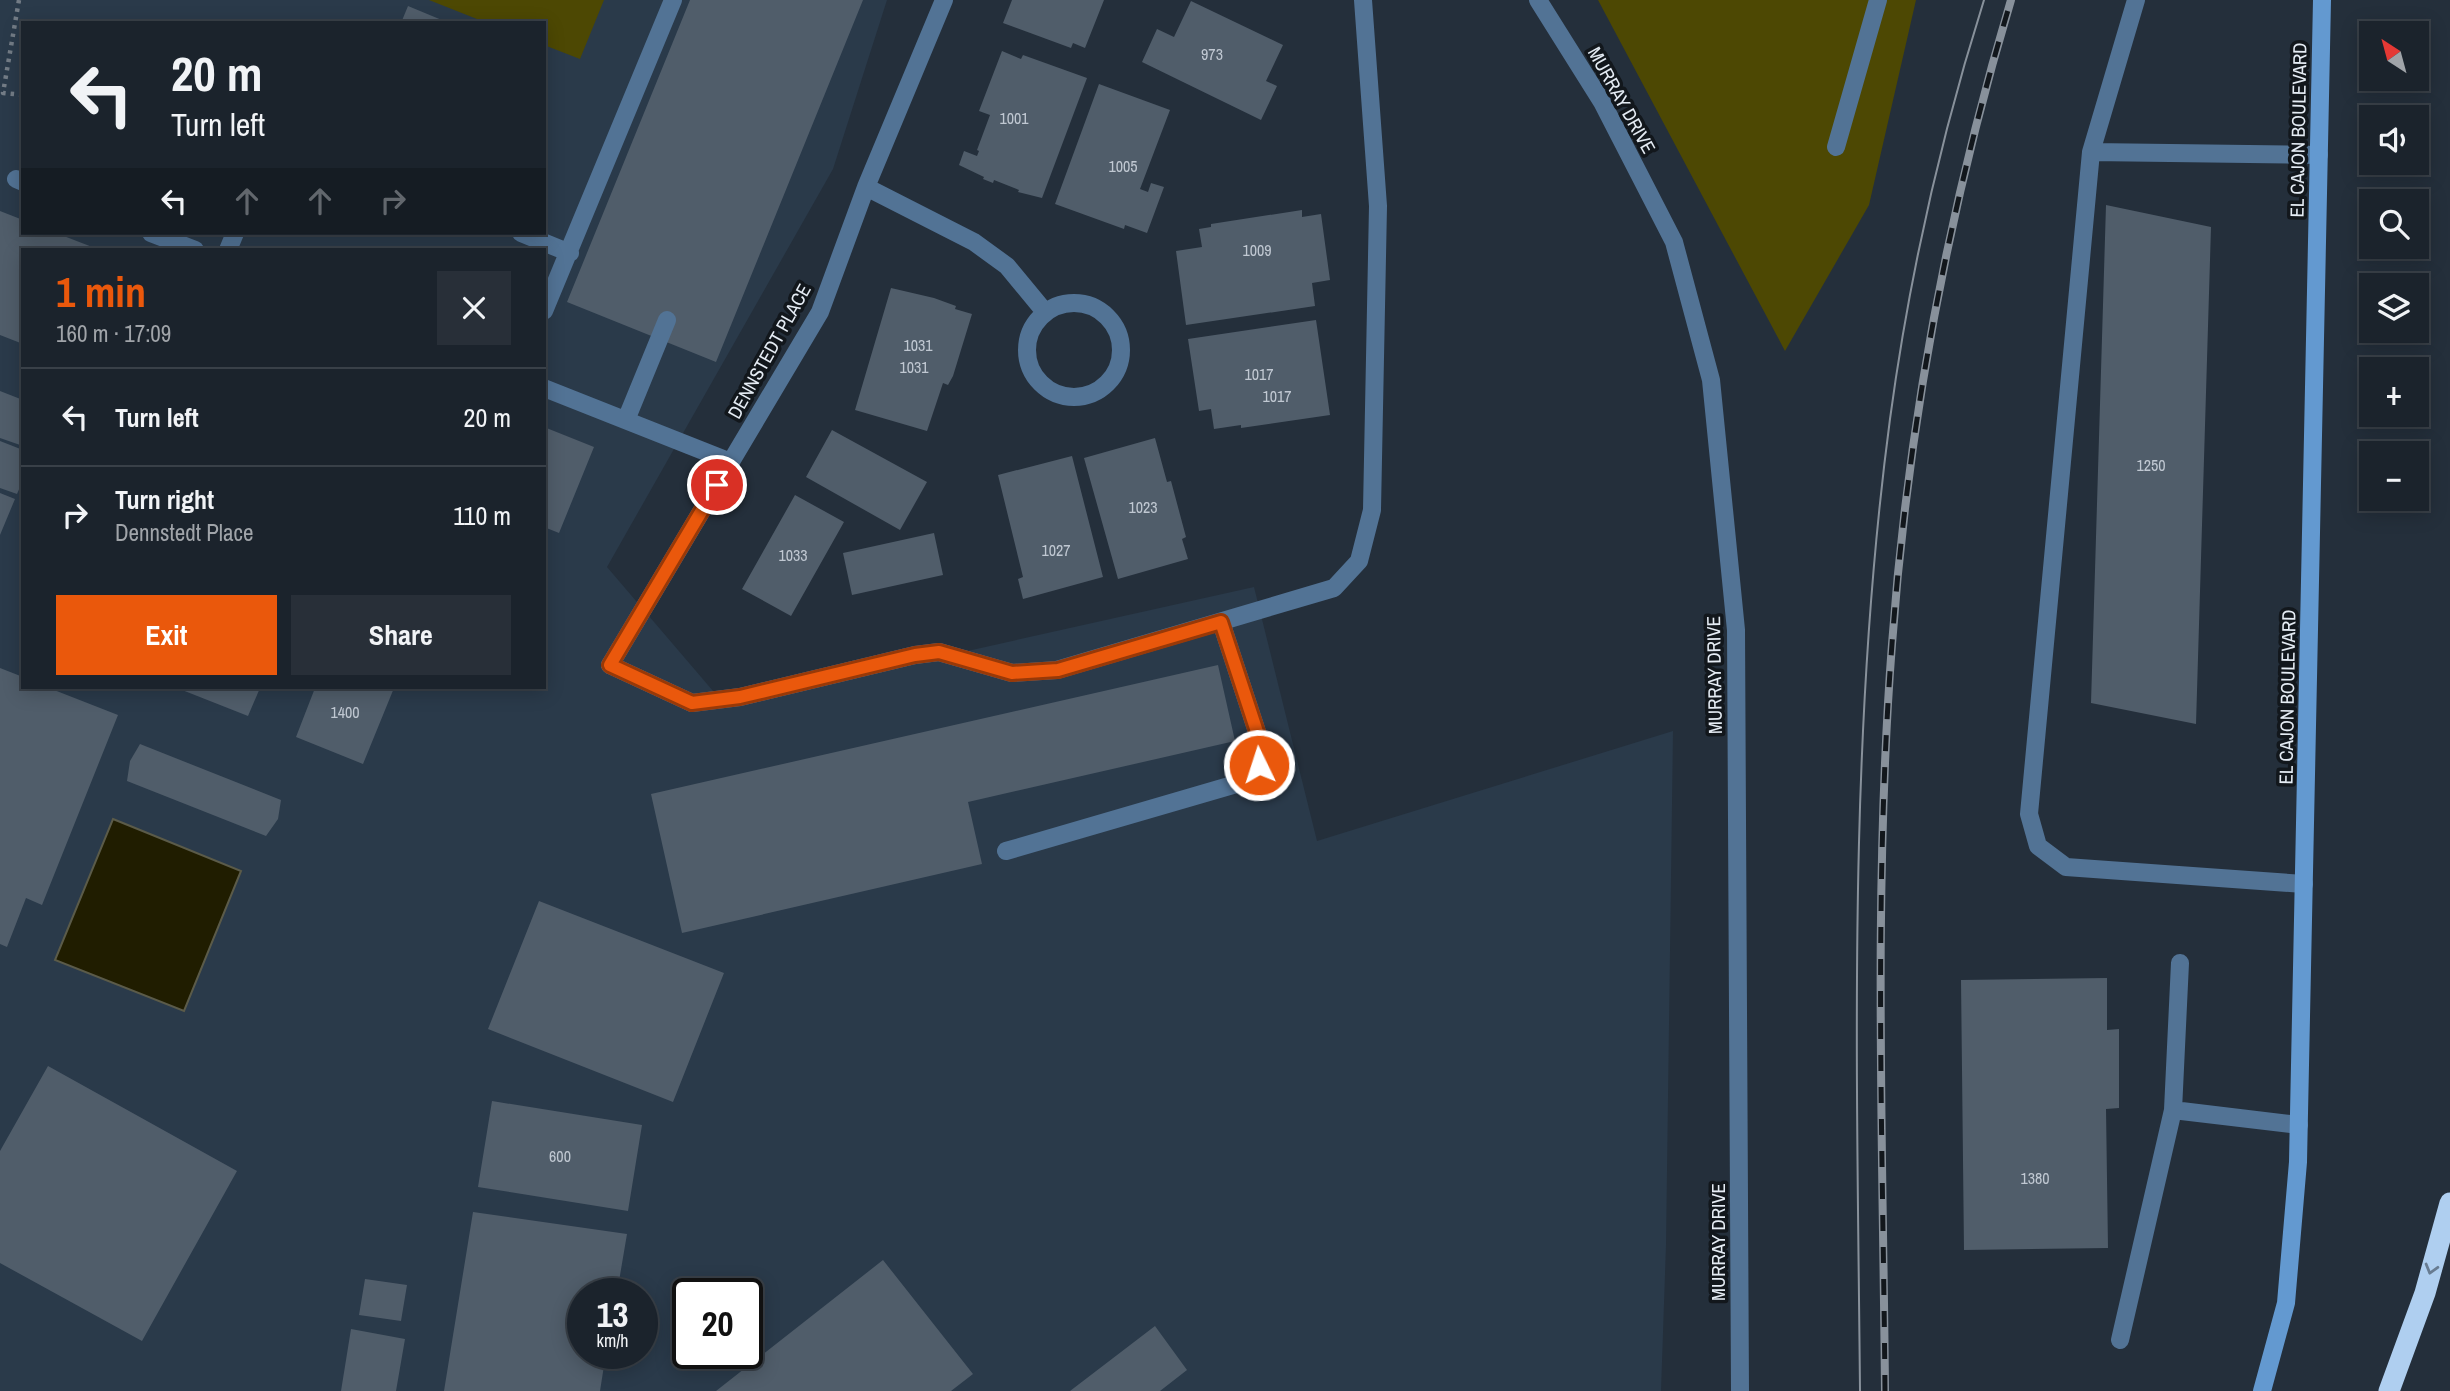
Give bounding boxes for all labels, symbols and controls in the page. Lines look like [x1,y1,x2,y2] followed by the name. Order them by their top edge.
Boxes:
[2359,21,2429,91] north arrow
[2359,21,2429,511] map controls
[171,40,263,106] text: 20 m
[1582,42,1662,158] street label: MURRAY DRIVE
[2283,42,2313,218] street label: EL CAJON BOULEVARD
[1201,43,1223,65] house number: 973
[56,49,147,140] icon: left
[171,103,265,146] text: Turn left
[2359,105,2429,175] button: sound
[999,107,1029,129] house number: 1001
[1108,155,1138,177] house number: 1005
[155,182,193,220] icon: left
[228,182,266,220] icon: ahead
[301,182,339,220] icon: ahead
[374,182,412,220] icon: right
[2359,189,2429,259] button: search
[1242,239,1272,261] house number: 1009
[56,264,146,320] text: 1 min
[437,271,511,345] button: close
[2359,273,2429,343] button: layers
[721,279,817,423] street label: DENNSTEDT PLACE
[56,318,171,349] text: 160 m · 17:09
[903,334,933,356] house number: 1031
[899,356,929,378] house number: 1031
[2359,357,2429,427] button: +
[1244,363,1274,385] house number: 1017
[1262,385,1292,407] house number: 1017
[56,398,94,436] icon: left
[115,400,199,435] text: Turn left
[464,400,511,435] text: 20 m
[2359,441,2429,511] button: −
[2136,454,2166,476] house number: 1250
[687,455,747,515] pin
[698,466,736,504] icon: arrive
[115,482,214,517] text: Turn right
[56,496,94,534] icon: right
[1128,496,1158,518] house number: 1023
[453,498,511,533] text: 110 m
[115,517,253,548] text: Dennstedt Place
[1041,539,1071,561] house number: 1027
[778,544,808,566] house number: 1033
[56,595,277,675] button: Exit
[291,595,511,675] button: Share
[2272,609,2302,785] street label: EL CAJON BOULEVARD
[1700,616,1728,734] street label: MURRAY DRIVE
[330,701,360,723] house number: 1400
[1222,728,1296,802] position arrow
[549,1145,571,1167] house number: 600
[2020,1167,2050,1189] house number: 1380
[1705,1183,1731,1301] street label: MURRAY DRIVE
[2425,1263,2440,1275] one-way arrow
[672,1278,763,1369] speed limit sign: 20
[597,1291,628,1338] text: 13
[597,1328,629,1353] text: km/h

